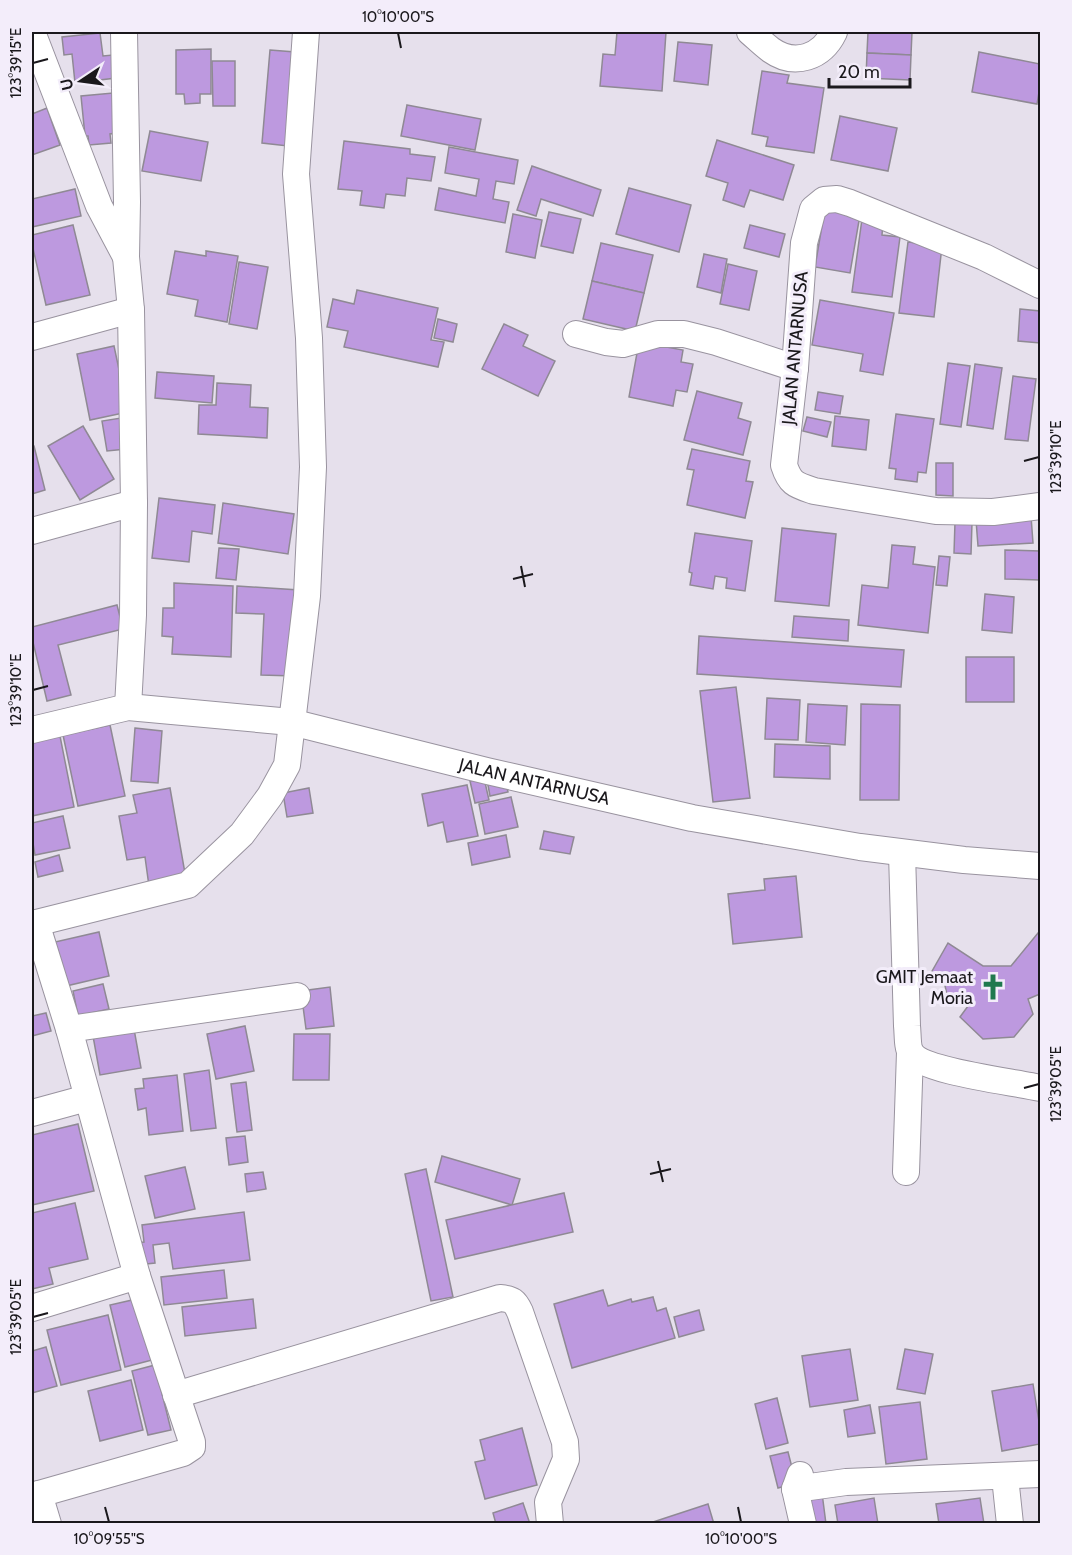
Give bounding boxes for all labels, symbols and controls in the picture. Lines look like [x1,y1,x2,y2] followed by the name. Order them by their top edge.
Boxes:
[362,8,434,26] text: 10°10'00"S
[7,28,25,98] text: 123°39'15"E
[51,51,111,111] north arrow
[829,51,910,89] scale bar
[838,61,880,83] text: 20 m
[56,77,77,92] text: U
[777,270,813,427] street label: JALAN ANTARNUSA
[1047,421,1065,493] text: 123°39'10"E
[7,654,25,726] text: 123°39'10"E
[456,753,612,810] street label: JALAN ANTARNUSA
[876,966,973,1009] place label: GMIT Jemaat Moria
[978,972,1008,1002] church icon: GMIT Jemaat Moria
[1047,1046,1065,1122] text: 123°39'05"E
[7,1279,25,1355] text: 123°39'05"E
[73,1530,145,1548] text: 10°09'55"S
[705,1530,777,1548] text: 10°10'00"S

